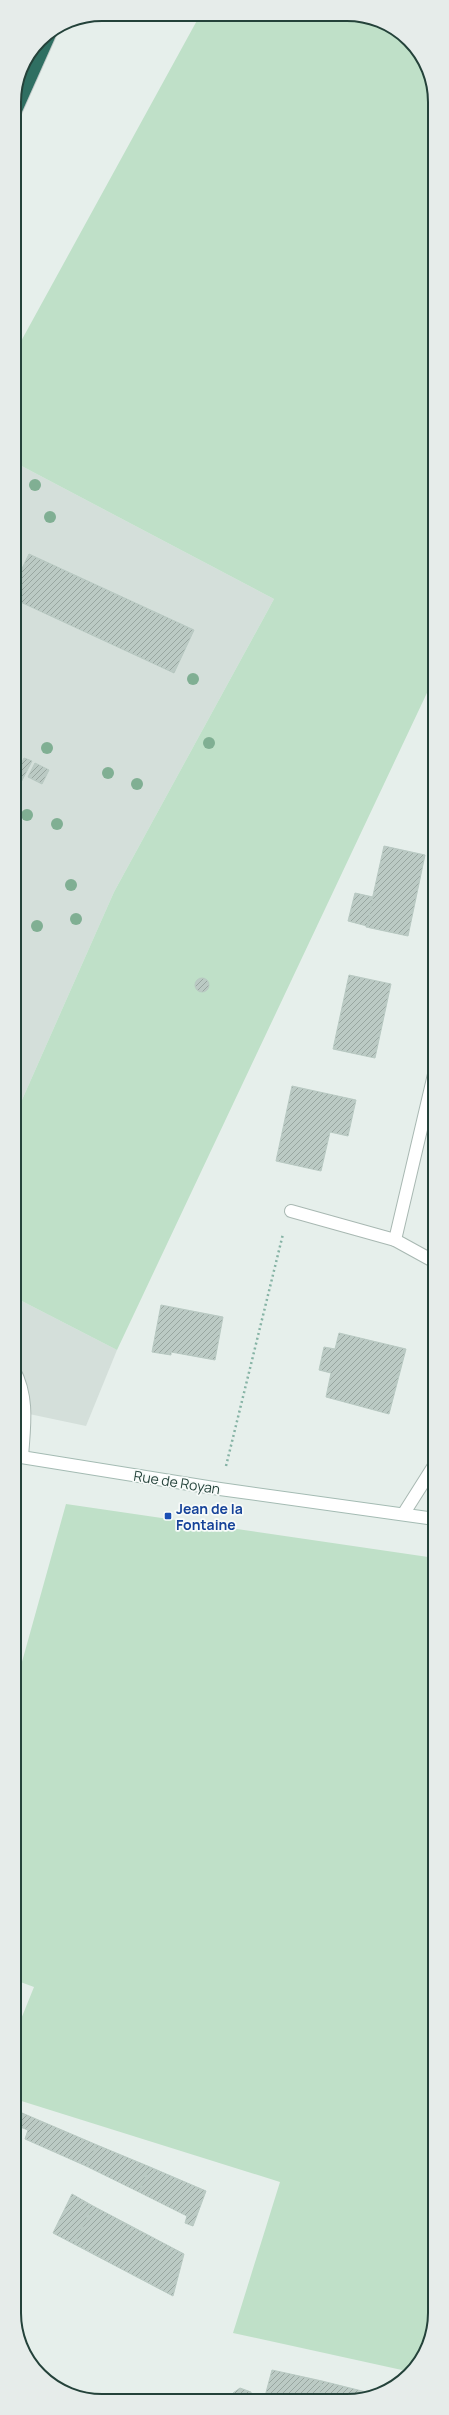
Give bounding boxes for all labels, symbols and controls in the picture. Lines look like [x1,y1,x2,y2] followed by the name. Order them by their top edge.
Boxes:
[132,1466,222,1498] street label: Rue de Royan
[176,1499,243,1534] place label: Jean de la Fontaine
[163,1511,173,1521] marker: Jean de la Fontaine

